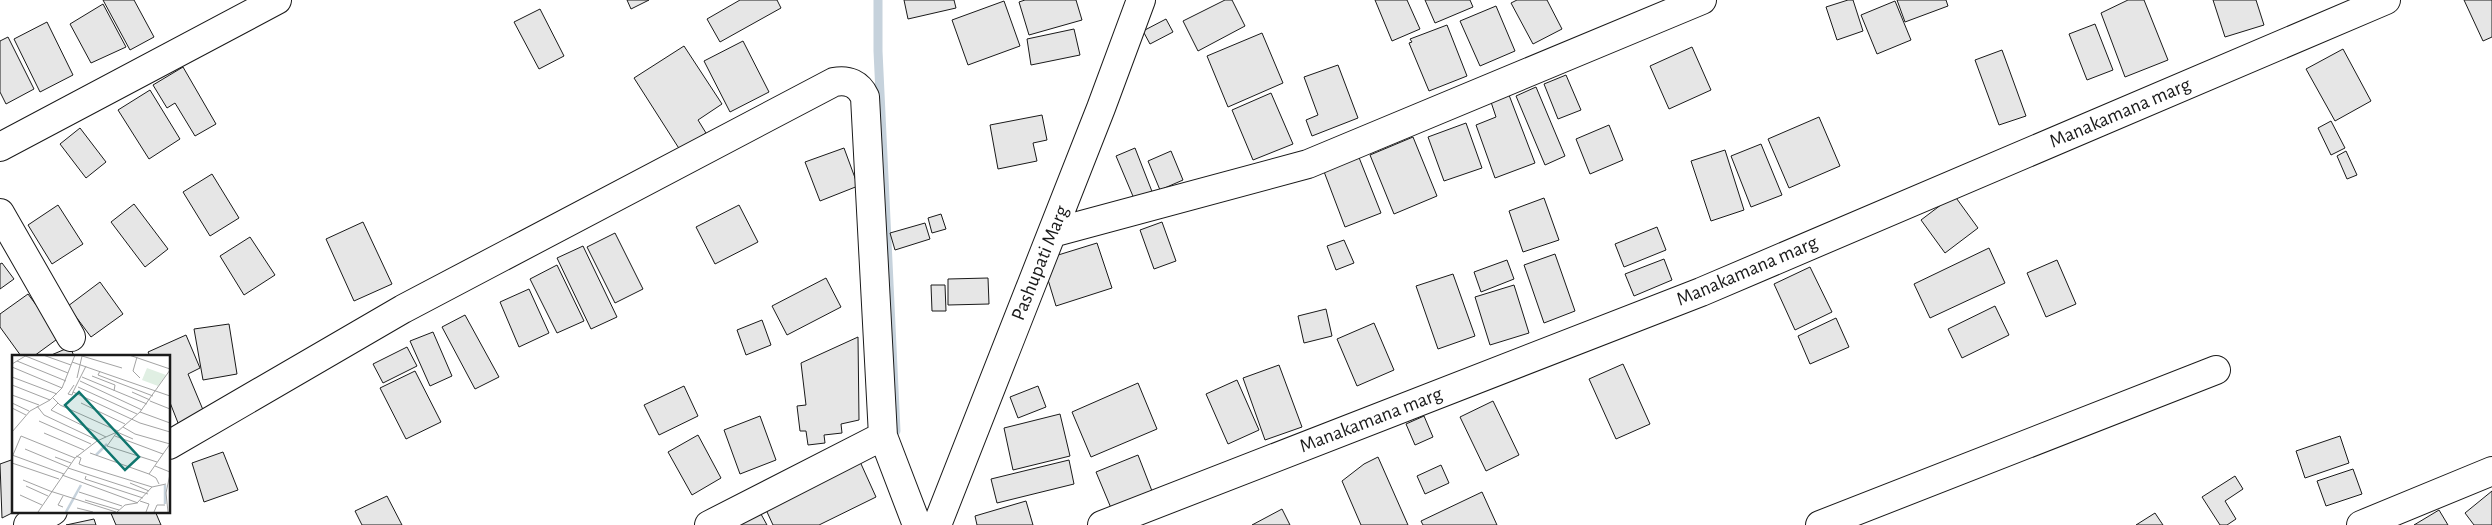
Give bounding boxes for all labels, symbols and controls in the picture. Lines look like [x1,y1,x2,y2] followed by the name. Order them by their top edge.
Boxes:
[2047,74,2194,152] street label: Manakamana marg
[1008,203,1072,323] street label: Pashupati Marg
[1674,232,1821,310] street label: Manakamana marg
[12,355,170,512] inset map
[1297,384,1445,456] street label: Manakamana marg

